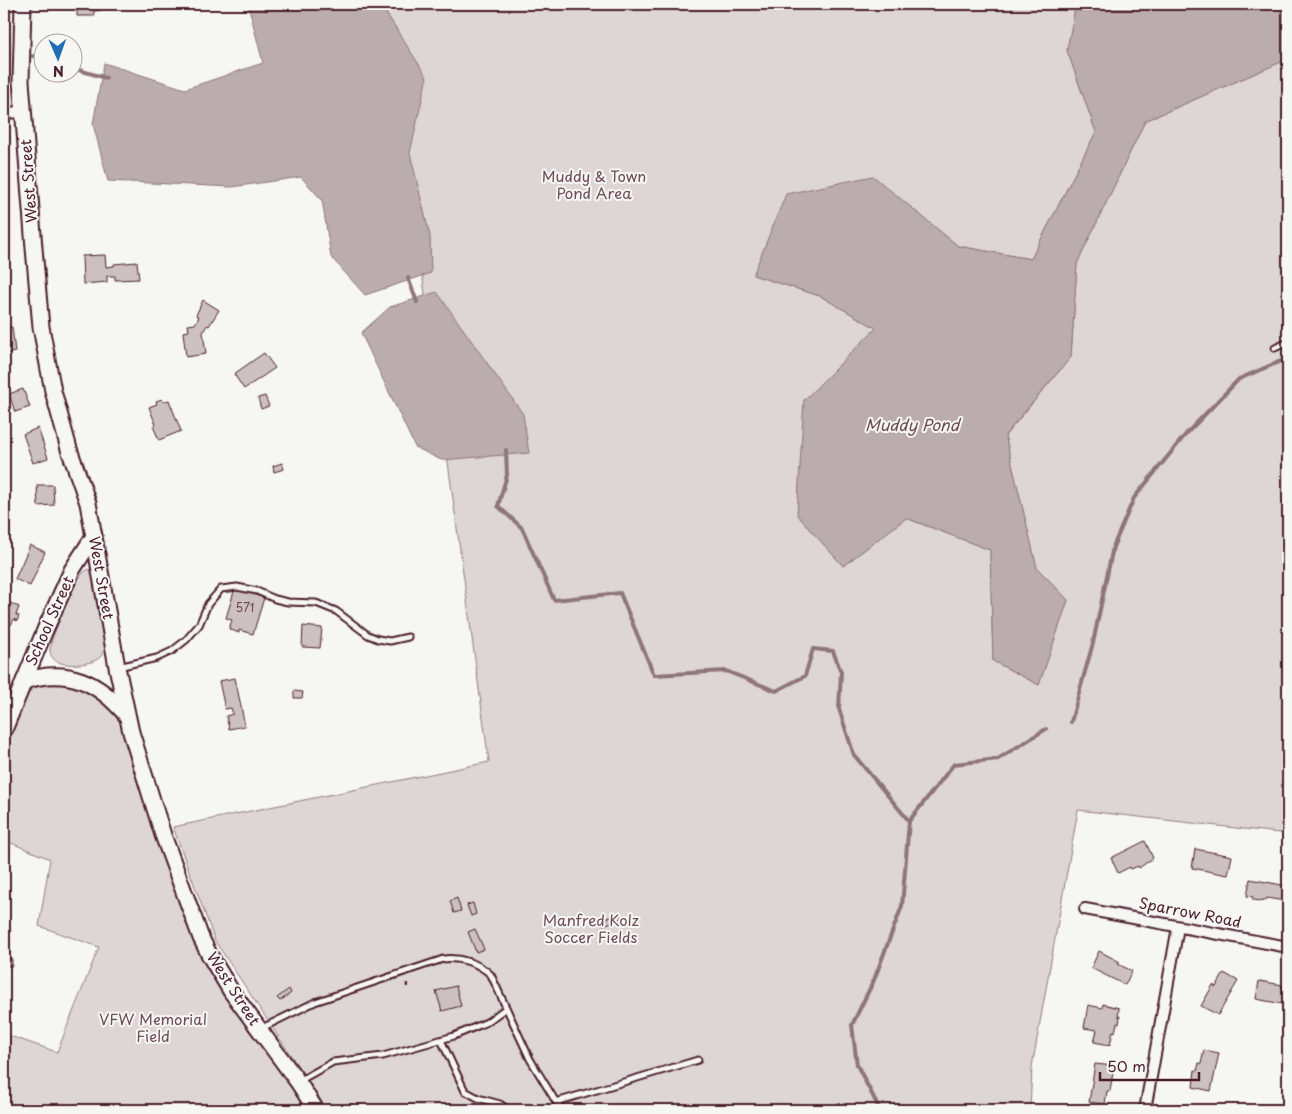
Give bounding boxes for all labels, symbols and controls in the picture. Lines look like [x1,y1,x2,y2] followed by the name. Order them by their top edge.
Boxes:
[32,32,82,82] north arrow
[53,61,64,82] text: N
[13,138,42,224] street label: West Street
[542,164,646,204] park label: Muddy & Town Pond Area
[865,412,962,436] water label: Muddy Pond
[84,534,121,621] street label: West Street
[19,572,79,669] street label: School Street
[236,598,254,616] house number: 571
[1137,890,1243,933] street label: Sparrow Road
[543,908,639,948] park label: Manfred Kolz Soccer Fields
[202,947,267,1030] street label: West Street
[99,1007,207,1047] park label: VFW Memorial Field
[1100,1049,1198,1081] scale bar
[1107,1054,1146,1077] text: 50 m

